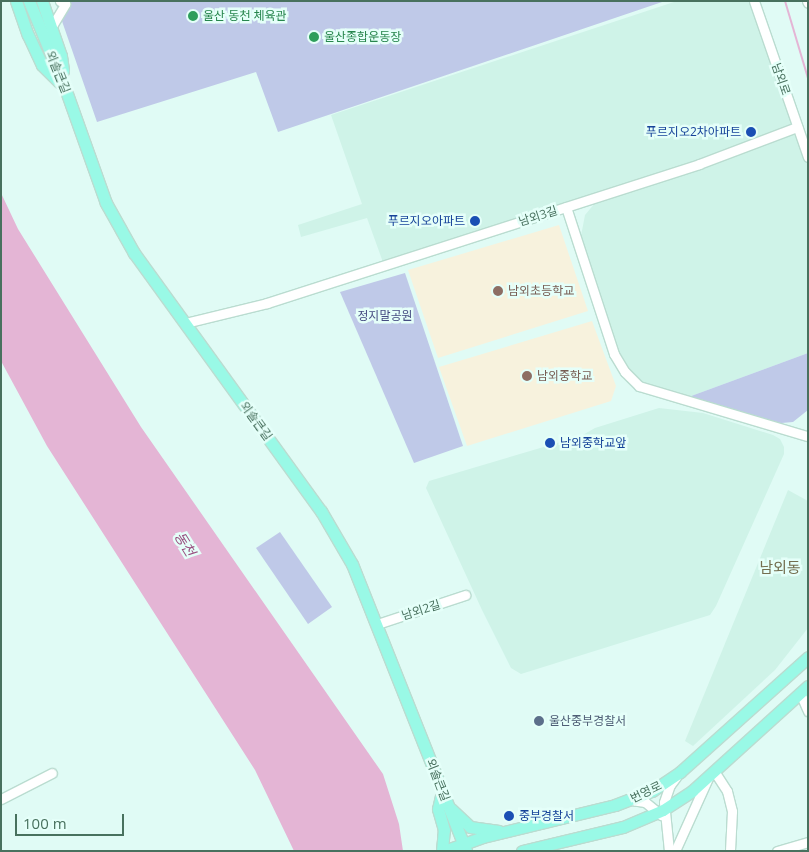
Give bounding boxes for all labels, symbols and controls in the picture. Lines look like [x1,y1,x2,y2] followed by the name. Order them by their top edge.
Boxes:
[203,9,287,23] place label: 울산 동천 체육관
[187,10,199,22] marker: 울산 동천 체육관
[324,30,401,44] place label: 울산종합운동장
[308,31,320,43] marker: 울산종합운동장
[43,49,73,95] street label: 외솔큰길
[769,61,793,97] street label: 남외로
[646,125,741,139] place label: 푸르지오2차아파트
[745,126,757,138] marker: 푸르지오2차아파트
[517,203,559,229] street label: 남외3길
[388,214,465,228] place label: 푸르지오아파트
[469,215,481,227] marker: 푸르지오아파트
[508,284,574,298] place label: 남외초등학교
[492,285,504,297] marker: 남외초등학교
[357,309,413,323] park label: 정지말공원
[537,369,592,383] place label: 남외중학교
[521,370,533,382] marker: 남외중학교
[237,399,275,443] street label: 외솔큰길
[560,436,626,450] place label: 남외중학교앞
[544,437,556,449] marker: 남외중학교앞
[171,529,199,559] water label: 동천
[759,559,801,577] district label: 남외동
[400,597,442,623] street label: 남외2길
[549,714,626,728] place label: 울산중부경찰서
[533,715,545,727] marker: 울산중부경찰서
[423,757,453,803] street label: 외솔큰길
[628,778,664,806] street label: 번영로
[18,804,126,836] scale bar
[519,809,574,823] place label: 중부경찰서
[503,810,515,822] marker: 중부경찰서
[23,813,67,833] text: 100 m

